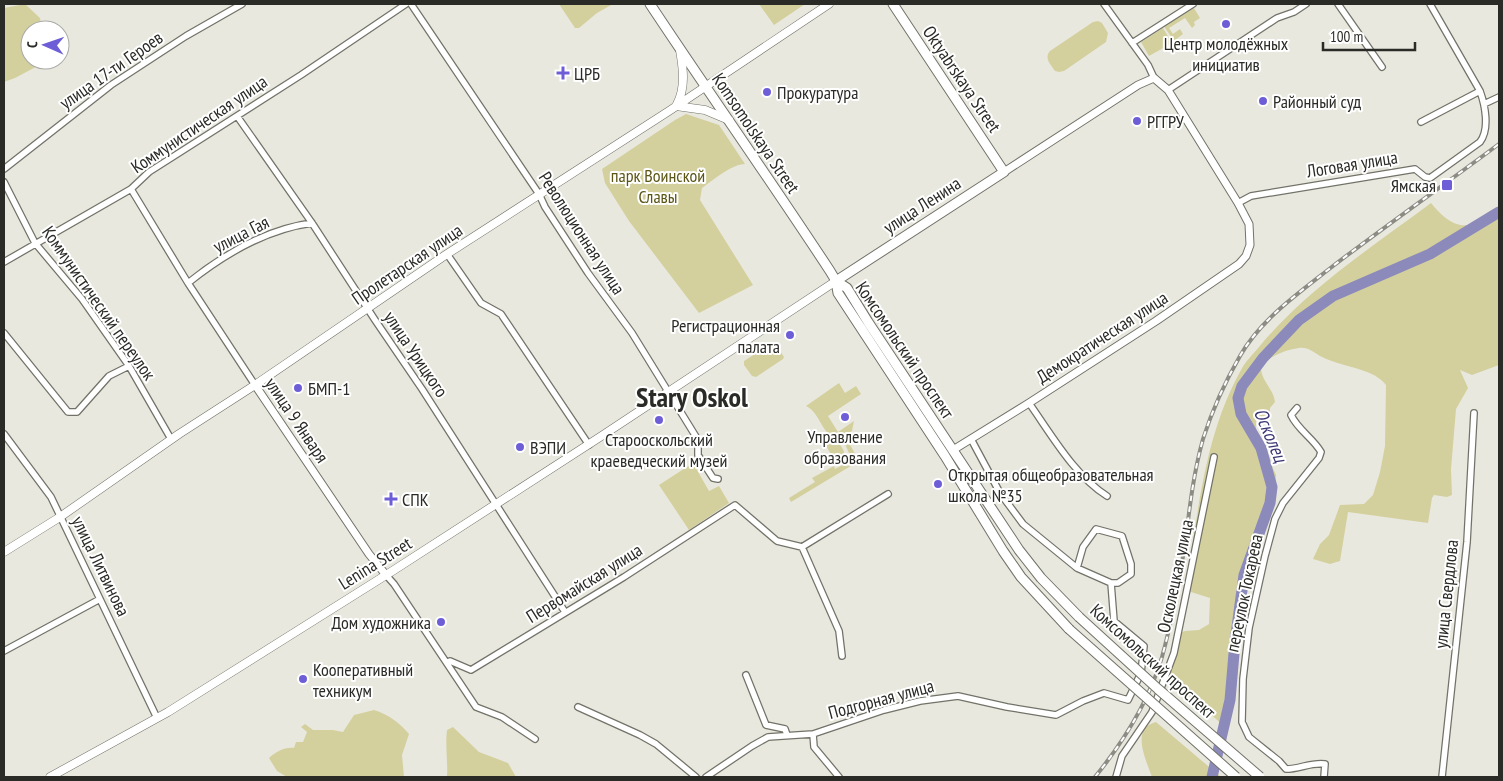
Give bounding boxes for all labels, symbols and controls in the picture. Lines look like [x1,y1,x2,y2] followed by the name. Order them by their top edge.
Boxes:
[1220,18,1232,30] marker: Центр молодёжных инициатив
[20,20,70,70] north arrow
[1323,20,1416,52] scale bar
[918,21,1006,137] street label: Oktyabrskaya Street
[55,26,167,114] street label: улица 17-ти Героев
[1330,27,1363,46] text: 100 m
[1164,32,1289,76] place label: Центр молодёжных инициатив
[23,40,41,48] text: С
[574,62,600,85] place label: ЦРБ
[556,66,570,80] marker: ЦРБ
[707,68,805,198] street label: Komsomolskaya Street
[126,70,272,178] street label: Коммунистическая улица
[777,81,858,104] place label: Прокуратура
[761,86,773,98] marker: Прокуратура
[1273,90,1361,113] place label: Районный суд
[1257,95,1269,107] marker: Районный суд
[1147,110,1185,133] place label: РГГРУ
[1131,115,1143,127] marker: РГГРУ
[1304,145,1399,183] street label: Логовая улица
[611,164,705,208] park label: парк Воинской Славы
[534,167,630,299] street label: Революционная улица
[879,171,965,239] street label: улица Ленина
[1391,174,1436,197] place label: Ямская
[1440,178,1454,192] marker: Ямская
[209,210,273,258] street label: улица Гая
[347,218,467,310] street label: Пролетарская улица
[37,221,161,385] street label: Коммунистический переулок
[850,277,960,423] street label: Комсомольский проспект
[1032,286,1172,388] street label: Демократическая улица
[379,307,453,402] street label: улица Урицкого
[671,314,780,358] place label: Регистрационная палата
[784,329,796,341] marker: Регистрационная палата
[260,373,334,467] street label: улица 9 Января
[308,377,350,400] place label: БМП-1
[636,378,748,415] district label: Stary Oskol
[292,382,304,394] marker: БМП-1
[1249,404,1294,467] water label: Осколец
[839,411,851,423] marker: Управление образования
[653,414,665,426] marker: Старооскольский краеведческий музей
[804,425,886,469] place label: Управление образования
[591,428,727,472] place label: Старооскольский краеведческий музей
[530,436,566,459] place label: ВЭПИ
[514,441,526,453] marker: ВЭПИ
[948,463,1154,507] place label: Открытая общеобразовательная школа №35
[932,478,944,490] marker: Открытая общеобразовательная школа №35
[402,488,429,511] place label: СПК
[384,492,398,506] marker: СПК
[67,512,135,620] street label: улица Литвинова
[1152,517,1198,635] street label: Осколецкая улица
[334,531,416,595] street label: Lenina Street
[1220,532,1268,654] street label: переулок Токарева
[522,538,646,628] street label: Первомайская улица
[1429,538,1463,650] street label: улица Свердлова
[1086,599,1221,724] street label: Комсомольский проспект
[332,611,431,634] place label: Дом художника
[435,616,447,628] marker: Дом художника
[313,658,413,702] place label: Кооперативный техникум
[297,673,309,685] marker: Кооперативный техникум
[826,674,936,724] street label: Подгорная улица

